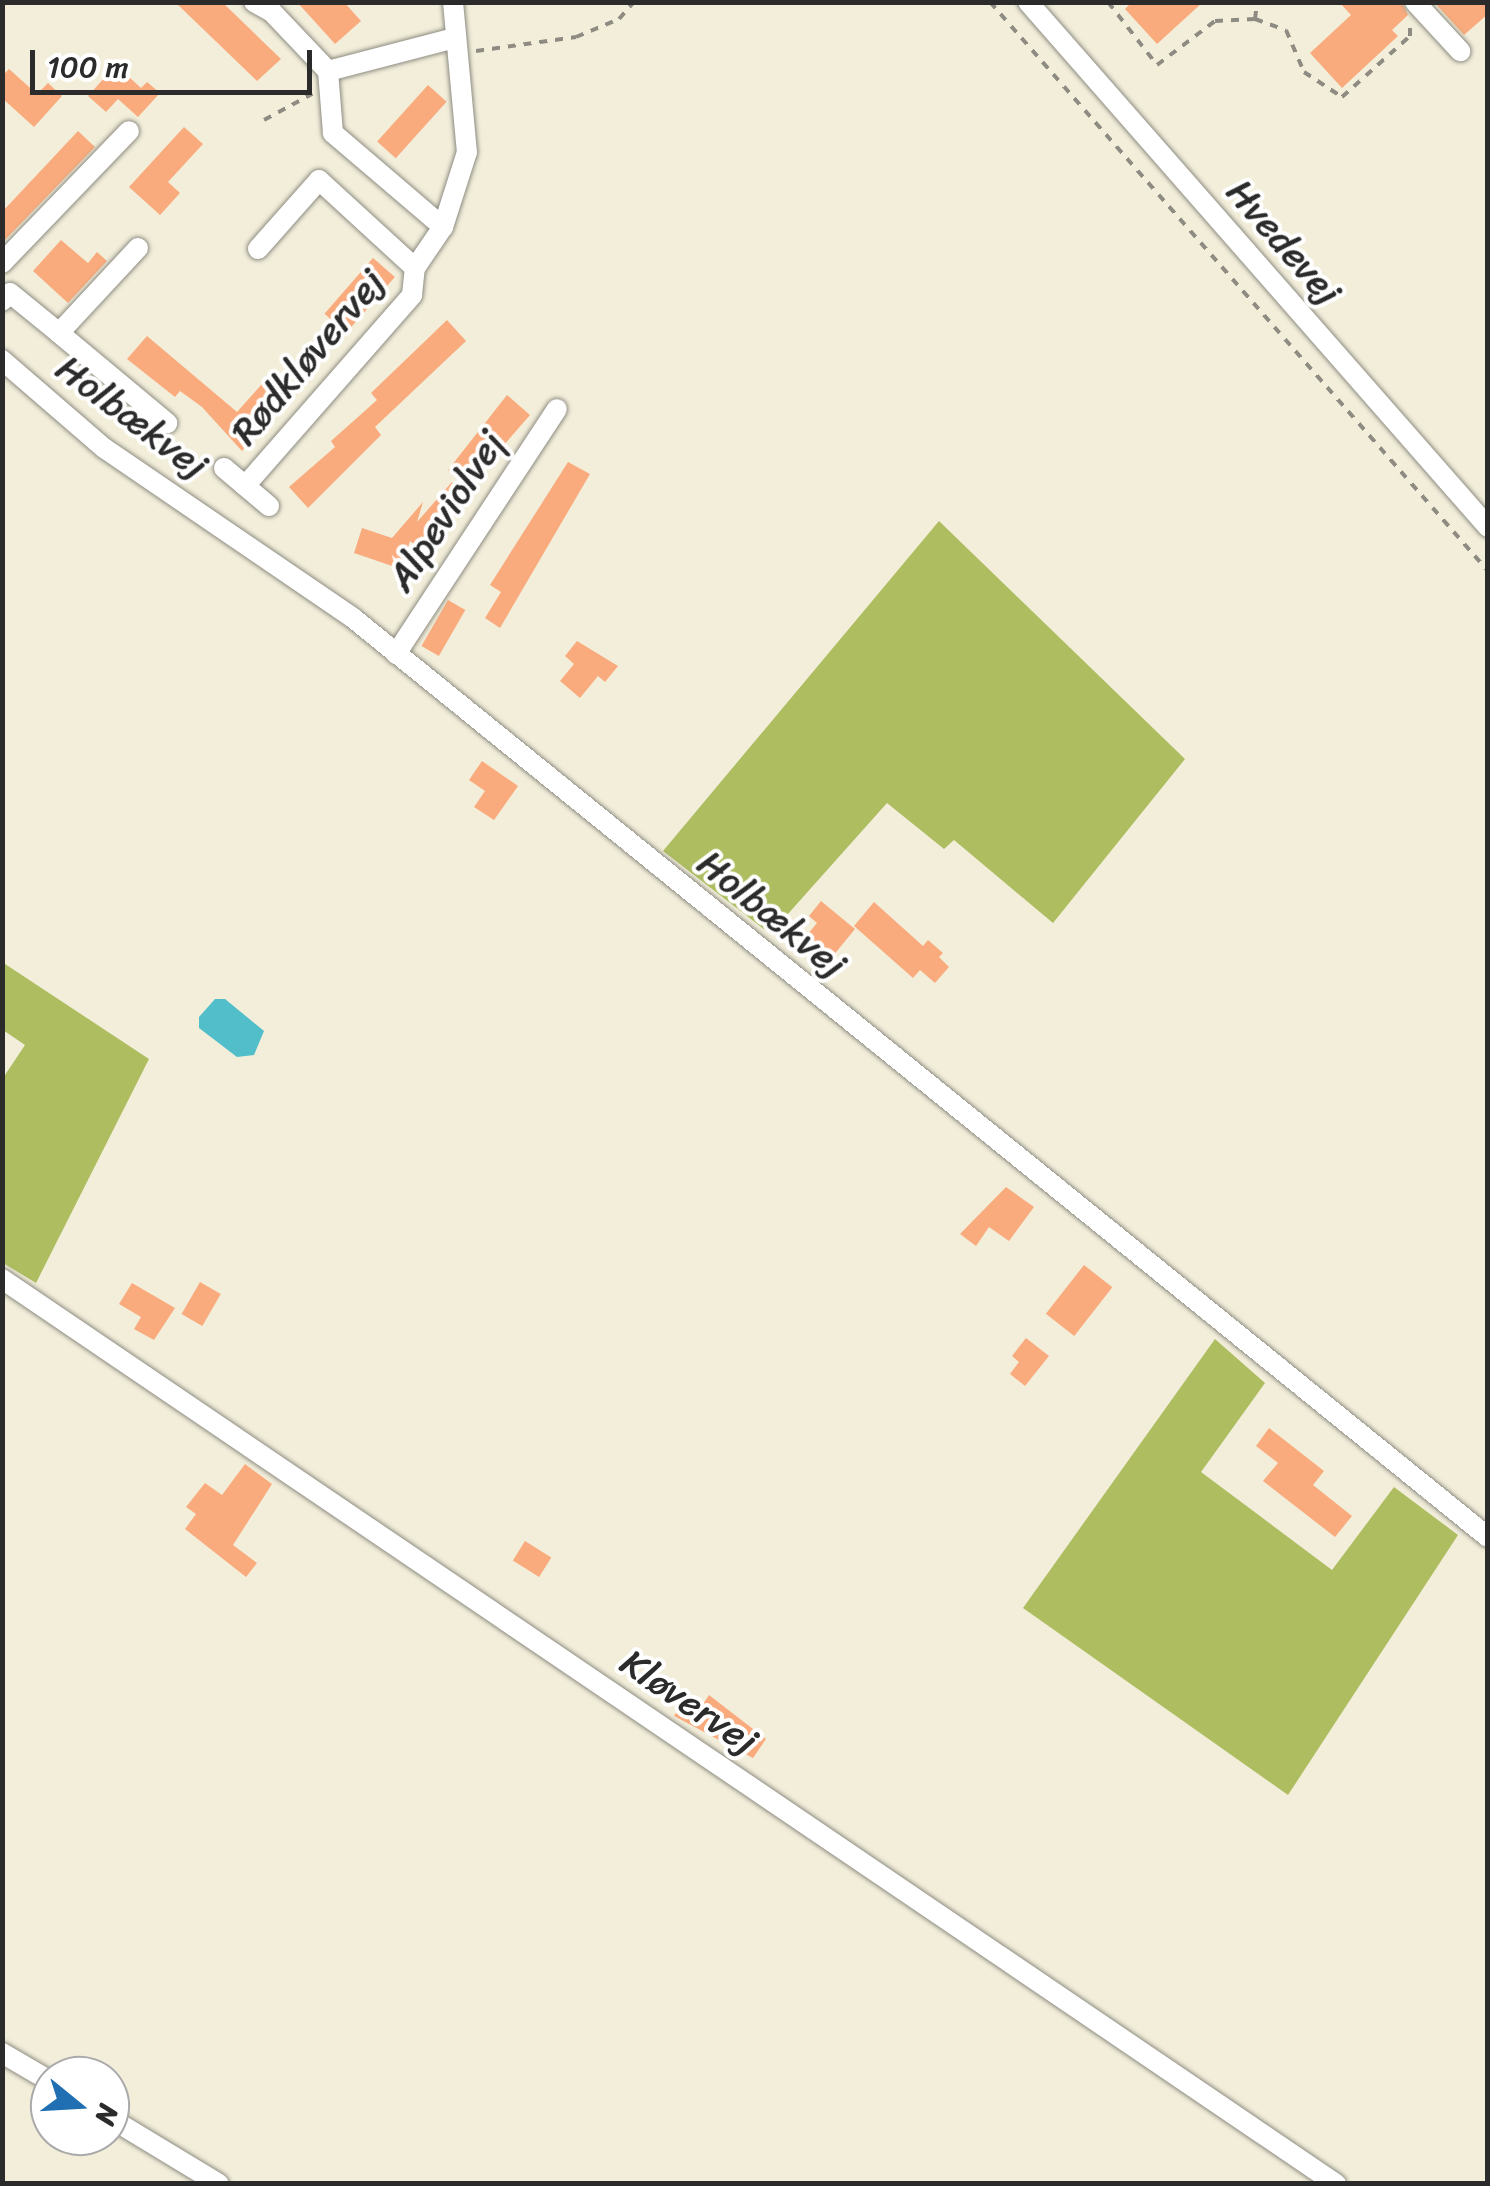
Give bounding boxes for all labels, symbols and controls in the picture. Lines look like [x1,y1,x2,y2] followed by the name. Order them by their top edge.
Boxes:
[35,30,318,92] scale bar
[47,40,129,94] text: 100 m
[1217,170,1351,314] street label: Hvedevej
[221,260,395,454] street label: Rødkløvervej
[47,345,217,489] street label: Holbækvej
[377,422,515,600] street label: Alpeviolvej
[688,840,856,988] street label: Holbækvej
[612,1640,766,1764] street label: Kløvervej
[30,2056,130,2156] north arrow
[81,2098,133,2132] text: N

